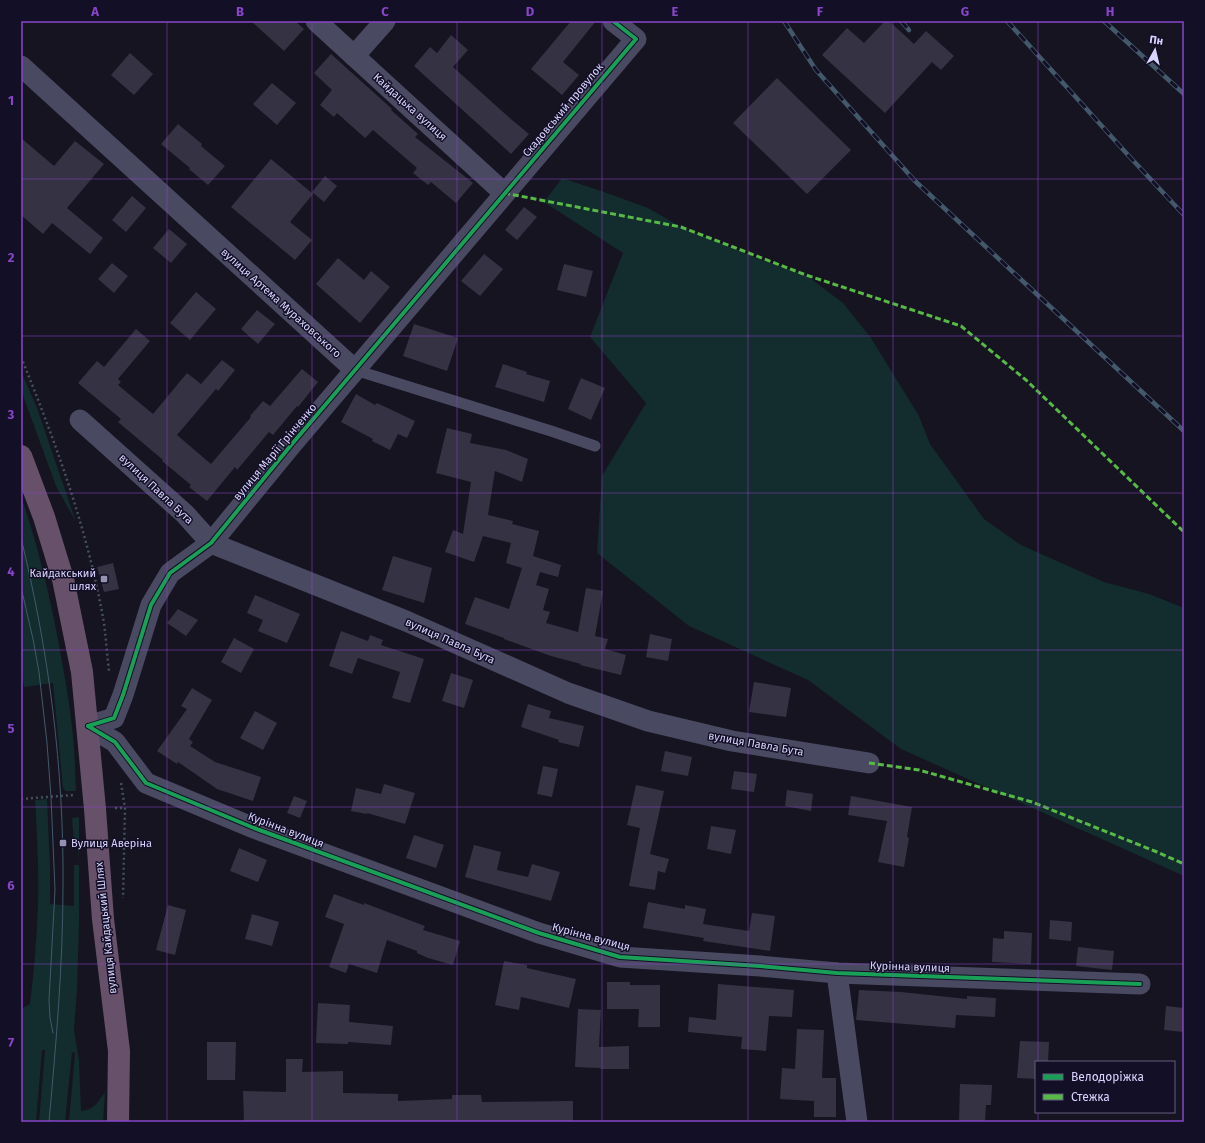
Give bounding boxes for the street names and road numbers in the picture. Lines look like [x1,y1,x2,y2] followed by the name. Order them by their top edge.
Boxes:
[520,60,606,159] street label: Скадовський провулок
[371,71,449,143] street label: Кайдацька вулиця
[218,246,344,360] street label: вулиця Артема Мураховського
[231,401,319,503] street label: вулиця Марії Грінченко
[116,451,196,527] street label: вулиця Павла Бута
[403,615,497,667] street label: вулиця Павла Бута
[707,729,805,759] street label: вулиця Павла Бута
[246,810,326,850] street label: Курінна вулиця
[93,861,119,995] street label: вулиця Кайдацький Шлях
[551,920,631,954] street label: Курінна вулиця
[870,959,950,975] street label: Курінна вулиця

